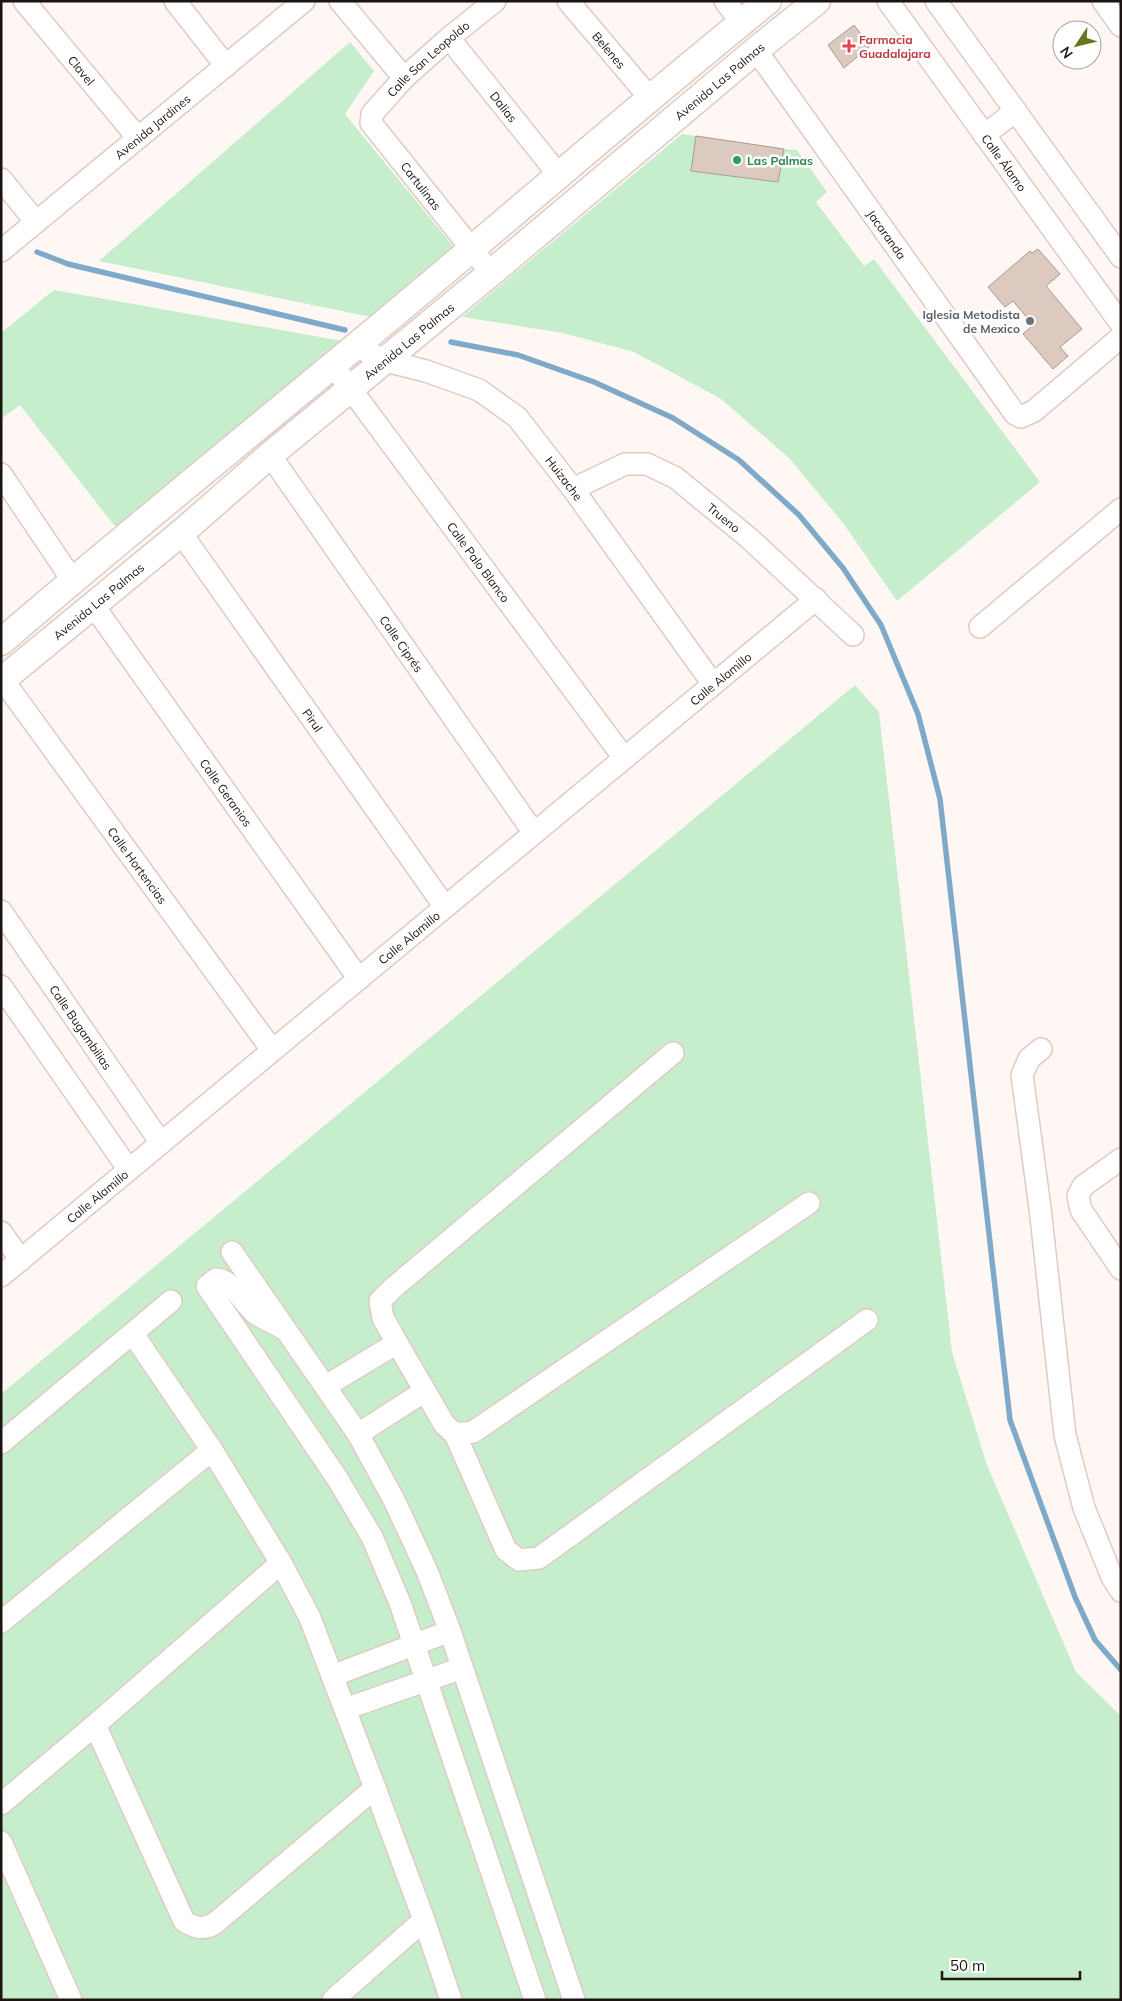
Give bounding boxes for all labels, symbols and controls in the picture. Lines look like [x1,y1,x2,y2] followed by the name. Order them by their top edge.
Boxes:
[383,17,472,100] street label: Calle San Leopoldo
[1052,20,1102,70] north arrow
[590,28,629,71] street label: Belenes
[859,32,931,61] place label: Farmacia Guadalajara
[671,39,767,123] street label: Avenida Las Palmas
[843,40,855,52] marker: Farmacia Guadalajara
[1056,43,1077,62] text: N
[65,52,98,88] street label: Clavel
[487,88,521,125] street label: Dalias
[111,91,193,162] street label: Avenida Jardines
[979,131,1030,194] street label: Calle Álamo
[747,153,813,168] place label: Las Palmas
[731,154,743,166] marker: Las Palmas
[398,159,444,213] street label: Cartulinas
[864,206,910,262] street label: Jacaranda
[360,299,457,382] street label: Avenida Las Palmas
[922,307,1020,336] place label: Iglesia Metodista de Mexico
[1024,315,1036,327] marker: Iglesia Metodista de Mexico
[543,453,586,503] street label: Huizache
[704,500,743,535] street label: Trueno
[444,519,514,605] street label: Calle Palo Blanco
[50,559,147,643] street label: Avenida Las Palmas
[377,612,427,675] street label: Calle Ciprés
[686,649,754,708] street label: Calle Alamillo
[300,706,326,735] street label: Pirul
[197,755,256,829] street label: Calle Geranios
[105,824,171,906] street label: Calle Hortencias
[375,907,443,967] street label: Calle Alamillo
[47,982,116,1072] street label: Calle Bugambilias
[63,1166,131,1226] street label: Calle Alamillo
[942,1948,1080,1980] scale bar
[950,1956,985,1975] text: 50 m

